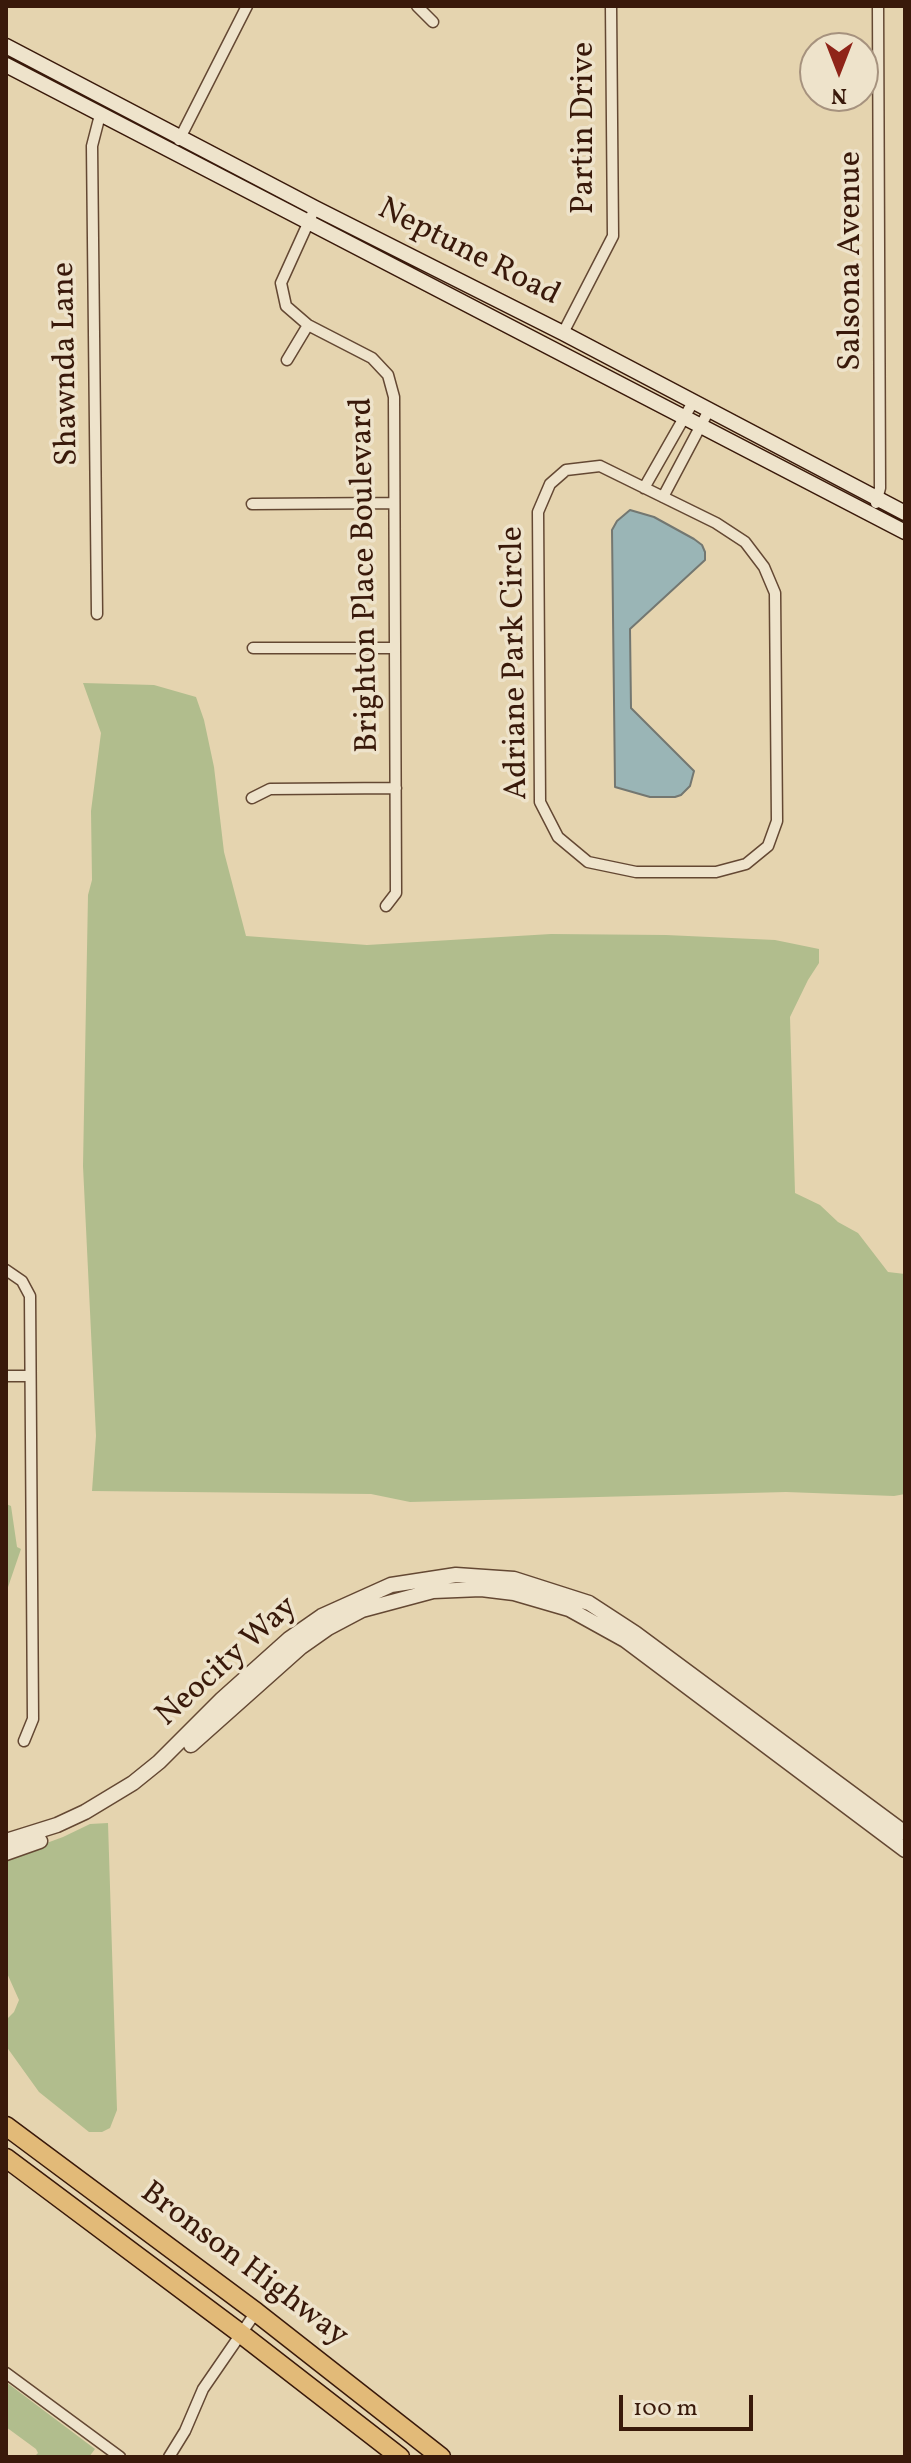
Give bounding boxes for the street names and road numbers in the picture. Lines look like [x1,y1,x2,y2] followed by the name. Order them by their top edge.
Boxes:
[567,42,605,214] street label: Partin Drive
[834,151,872,371] street label: Salsona Avenue
[370,192,566,316] street label: Neptune Road
[47,262,89,466] street label: Shawnda Lane
[345,397,389,753] street label: Brighton Place Boulevard
[495,526,539,800] street label: Adriane Park Circle
[149,1590,307,1736] street label: Neocity Way
[131,2175,355,2357] street label: Bronson Highway

